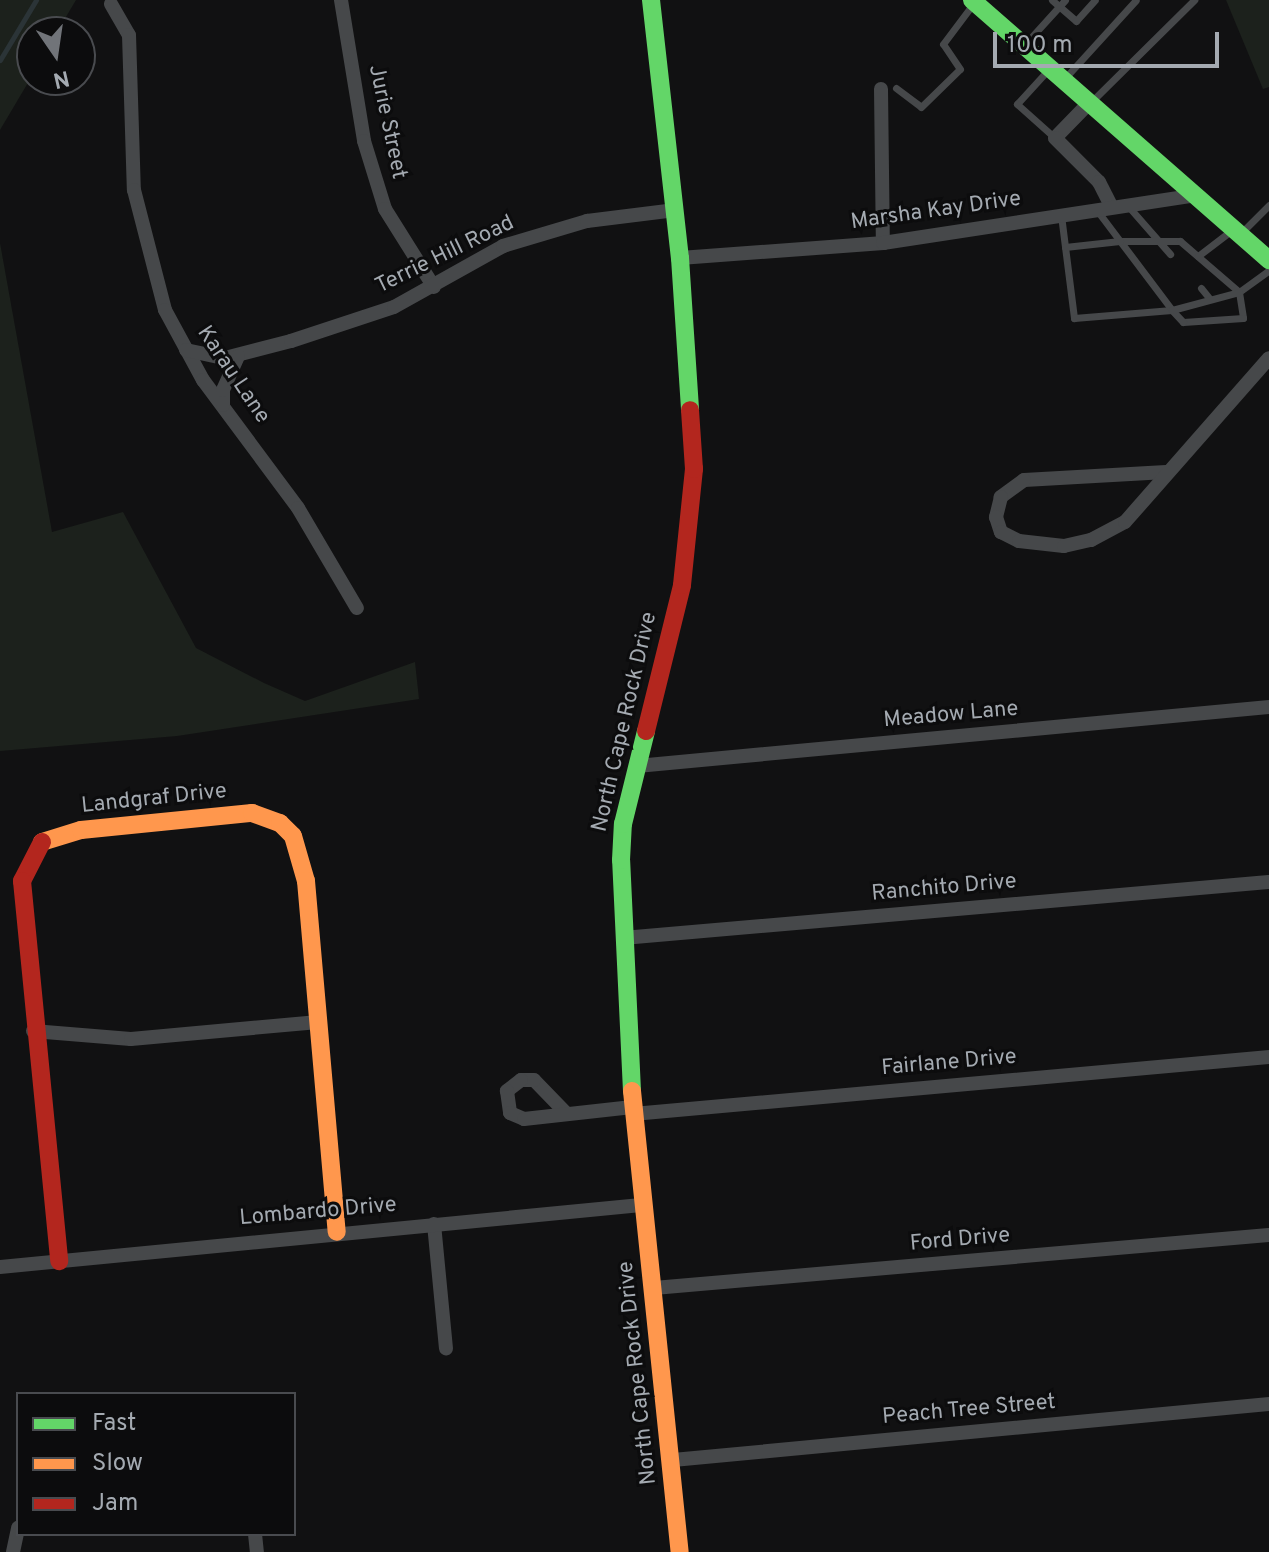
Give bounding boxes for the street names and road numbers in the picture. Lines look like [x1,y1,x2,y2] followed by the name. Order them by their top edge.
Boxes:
[362,62,412,182] street label: Jurie Street
[849,186,1023,236] street label: Marsha Kay Drive
[371,210,519,300] street label: Terrie Hill Road
[191,321,275,429] street label: Karau Lane
[587,610,663,834] street label: North Cape Rock Drive
[882,696,1020,734] street label: Meadow Lane
[80,778,228,820] street label: Landgraf Drive
[870,869,1018,907] street label: Ranchito Drive
[880,1044,1018,1082] street label: Fairlane Drive
[238,1192,398,1232] street label: Lombardo Drive
[909,1222,1011,1258] street label: Ford Drive
[613,1260,663,1486] street label: North Cape Rock Drive
[881,1389,1057,1431] street label: Peach Tree Street

